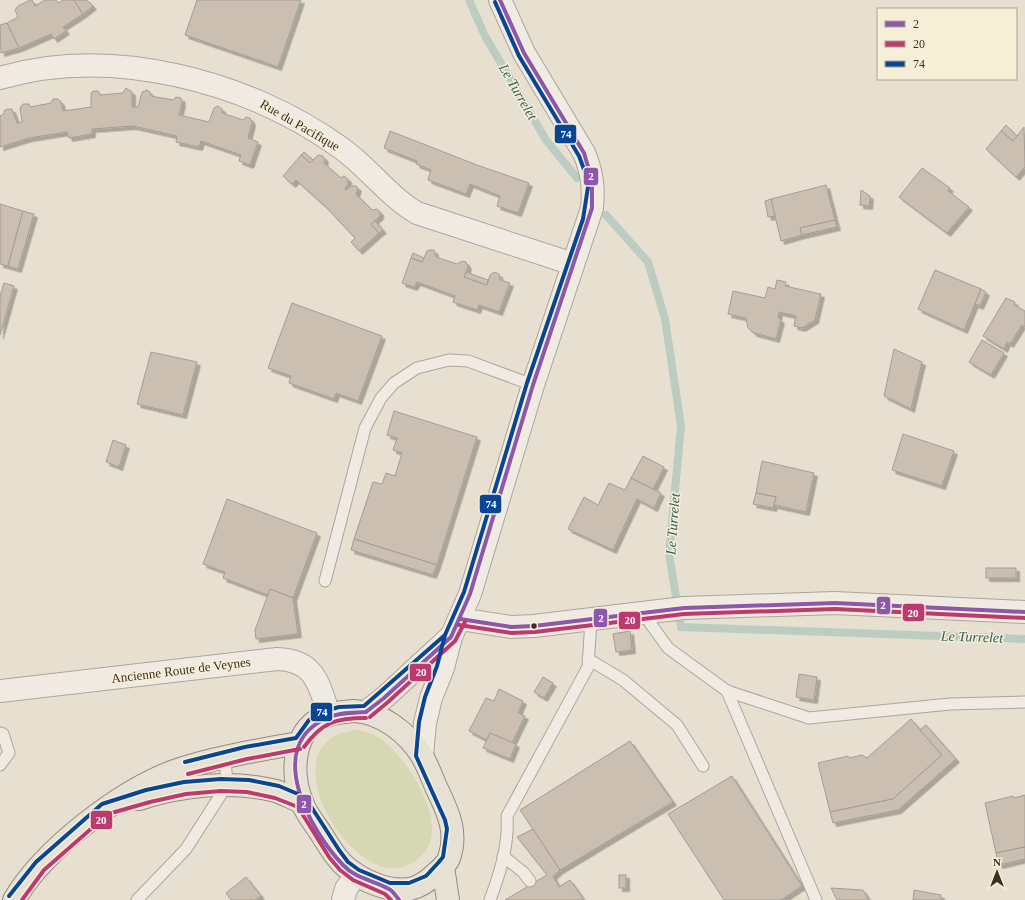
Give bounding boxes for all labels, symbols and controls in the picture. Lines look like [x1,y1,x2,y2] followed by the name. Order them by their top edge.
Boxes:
[877,8,1017,80] legend
[913,17,919,31] text: 2
[913,37,925,51] text: 20
[913,57,925,71] text: 74
[495,60,541,124] water label: Le Turrelet
[257,96,343,154] street label: Rue du Pacifique
[554,124,577,144] line badge: 74
[561,128,572,140] text: 74
[583,167,599,186] line badge: 2
[588,170,594,182] text: 2
[663,491,683,556] water label: Le Turrelet
[479,494,502,514] line badge: 74
[486,498,497,510] text: 74
[876,596,891,615] line badge: 2
[880,599,886,611] text: 2
[902,603,925,622] line badge: 20
[908,607,919,619] text: 20
[593,608,608,628] line badge: 2
[618,611,641,630] line badge: 20
[598,612,604,624] text: 2
[625,614,636,626] text: 20
[529,621,539,631] unlabelled marker
[940,628,1004,646] water label: Le Turrelet
[111,654,251,686] street label: Ancienne Route de Veynes
[409,663,432,682] line badge: 20
[416,666,427,678] text: 20
[310,702,333,722] line badge: 74
[317,706,328,718] text: 74
[296,794,312,814] line badge: 2
[301,798,307,810] text: 2
[90,810,113,830] line badge: 20
[96,814,107,826] text: 20
[977,852,1017,892] north arrow
[993,856,1001,868] text: N

